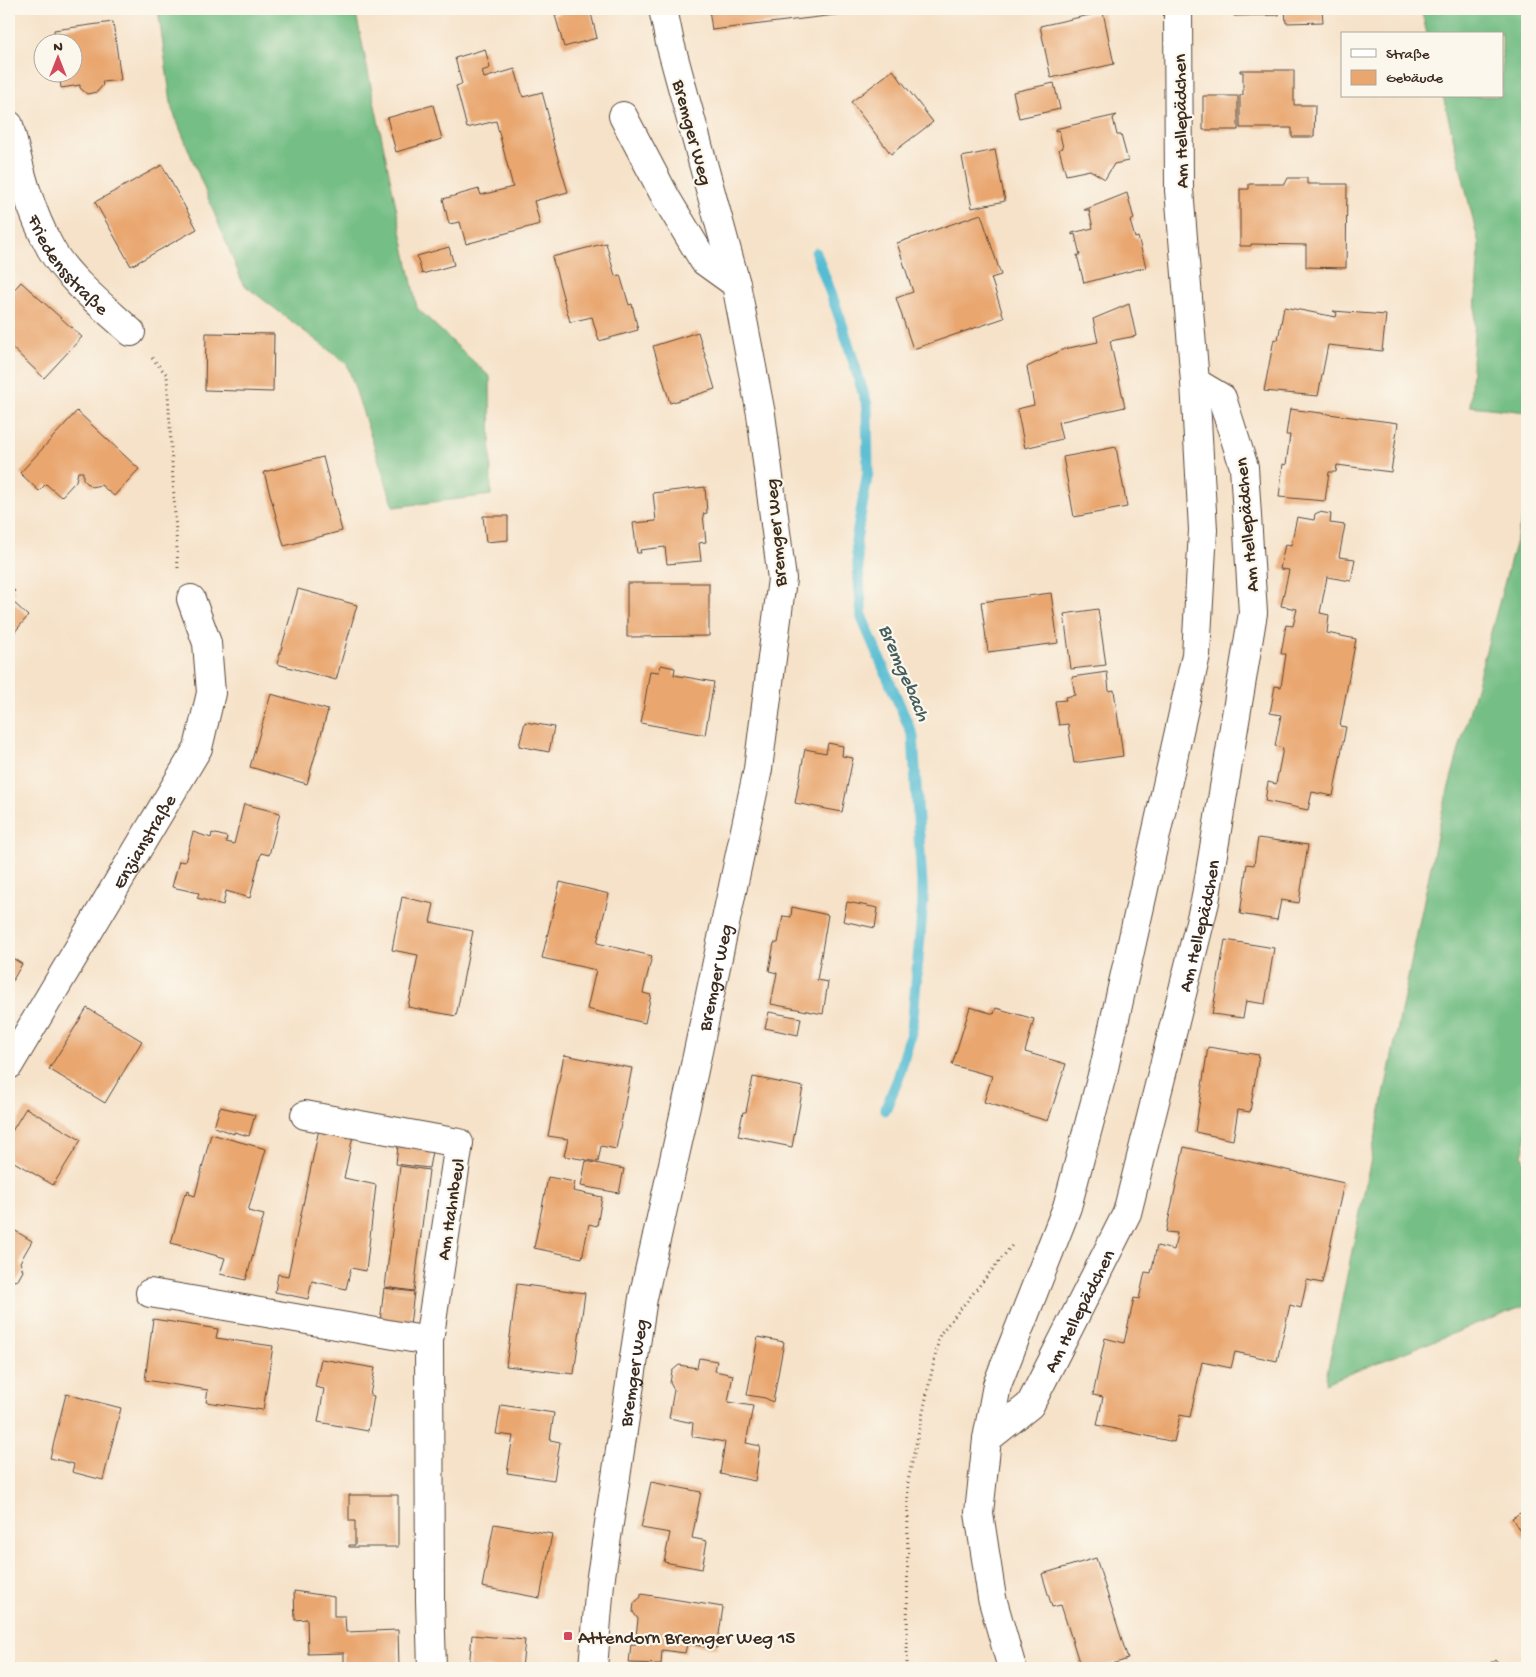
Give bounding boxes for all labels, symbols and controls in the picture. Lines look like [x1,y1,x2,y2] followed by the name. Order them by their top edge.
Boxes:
[32,32,82,82] north arrow
[1341,32,1504,98] legend
[53,39,63,56] text: N
[1386,46,1430,64] text: Straße
[1170,53,1195,188] street label: Am Hellepädchen
[1386,70,1443,88] text: Gebäude
[665,77,716,188] street label: Bremger Weg
[21,211,112,322] street label: Friedensstraße
[1231,457,1266,593] street label: Am Hellepädchen
[761,478,794,589] street label: Bremger Weg
[872,622,934,725] water label: Bremgebach
[109,791,183,894] street label: Enzianstraße
[1175,858,1227,995] street label: Am Hellepädchen
[694,922,740,1034] street label: Bremger Weg
[433,1157,472,1262] street label: Am Hahnbeul
[1040,1247,1122,1377] street label: Am Hellepädchen
[616,1318,655,1429] street label: Bremger Weg
[578,1628,795,1651] place label: Attendorn Bremger Weg 15
[562,1630,574,1642] marker: Attendorn Bremger Weg 15

